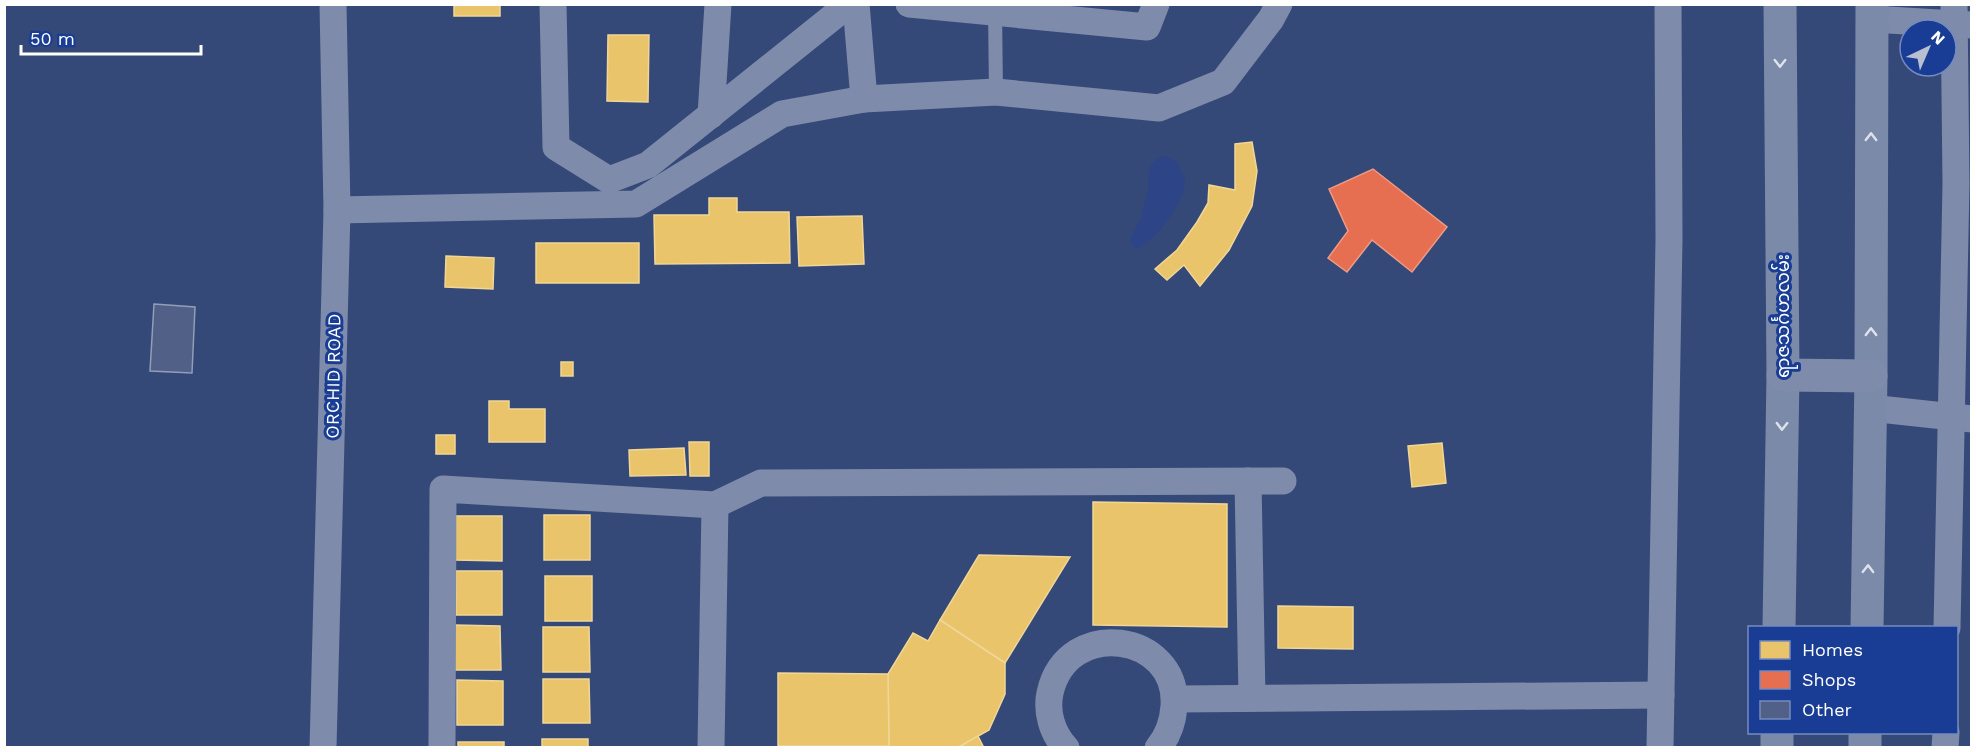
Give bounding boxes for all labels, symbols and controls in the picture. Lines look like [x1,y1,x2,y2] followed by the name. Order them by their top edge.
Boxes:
[21,18,201,56] scale bar
[1898,18,1958,78] north arrow
[1927,27,1949,49] text: N
[30,28,75,49] text: 50 m
[1774,58,1786,67] one-way arrow
[1865,133,1877,142] one-way arrow
[1770,254,1798,378] street label: ရာဇသင်္ဂဟလမ်း
[321,313,345,439] street label: ORCHID ROAD
[1865,328,1877,337] one-way arrow
[1776,421,1788,430] one-way arrow
[1862,565,1874,574] one-way arrow
[1748,626,1958,734] legend
[1802,639,1863,660] text: Homes
[1802,669,1856,690] text: Shops
[1802,699,1852,720] text: Other

